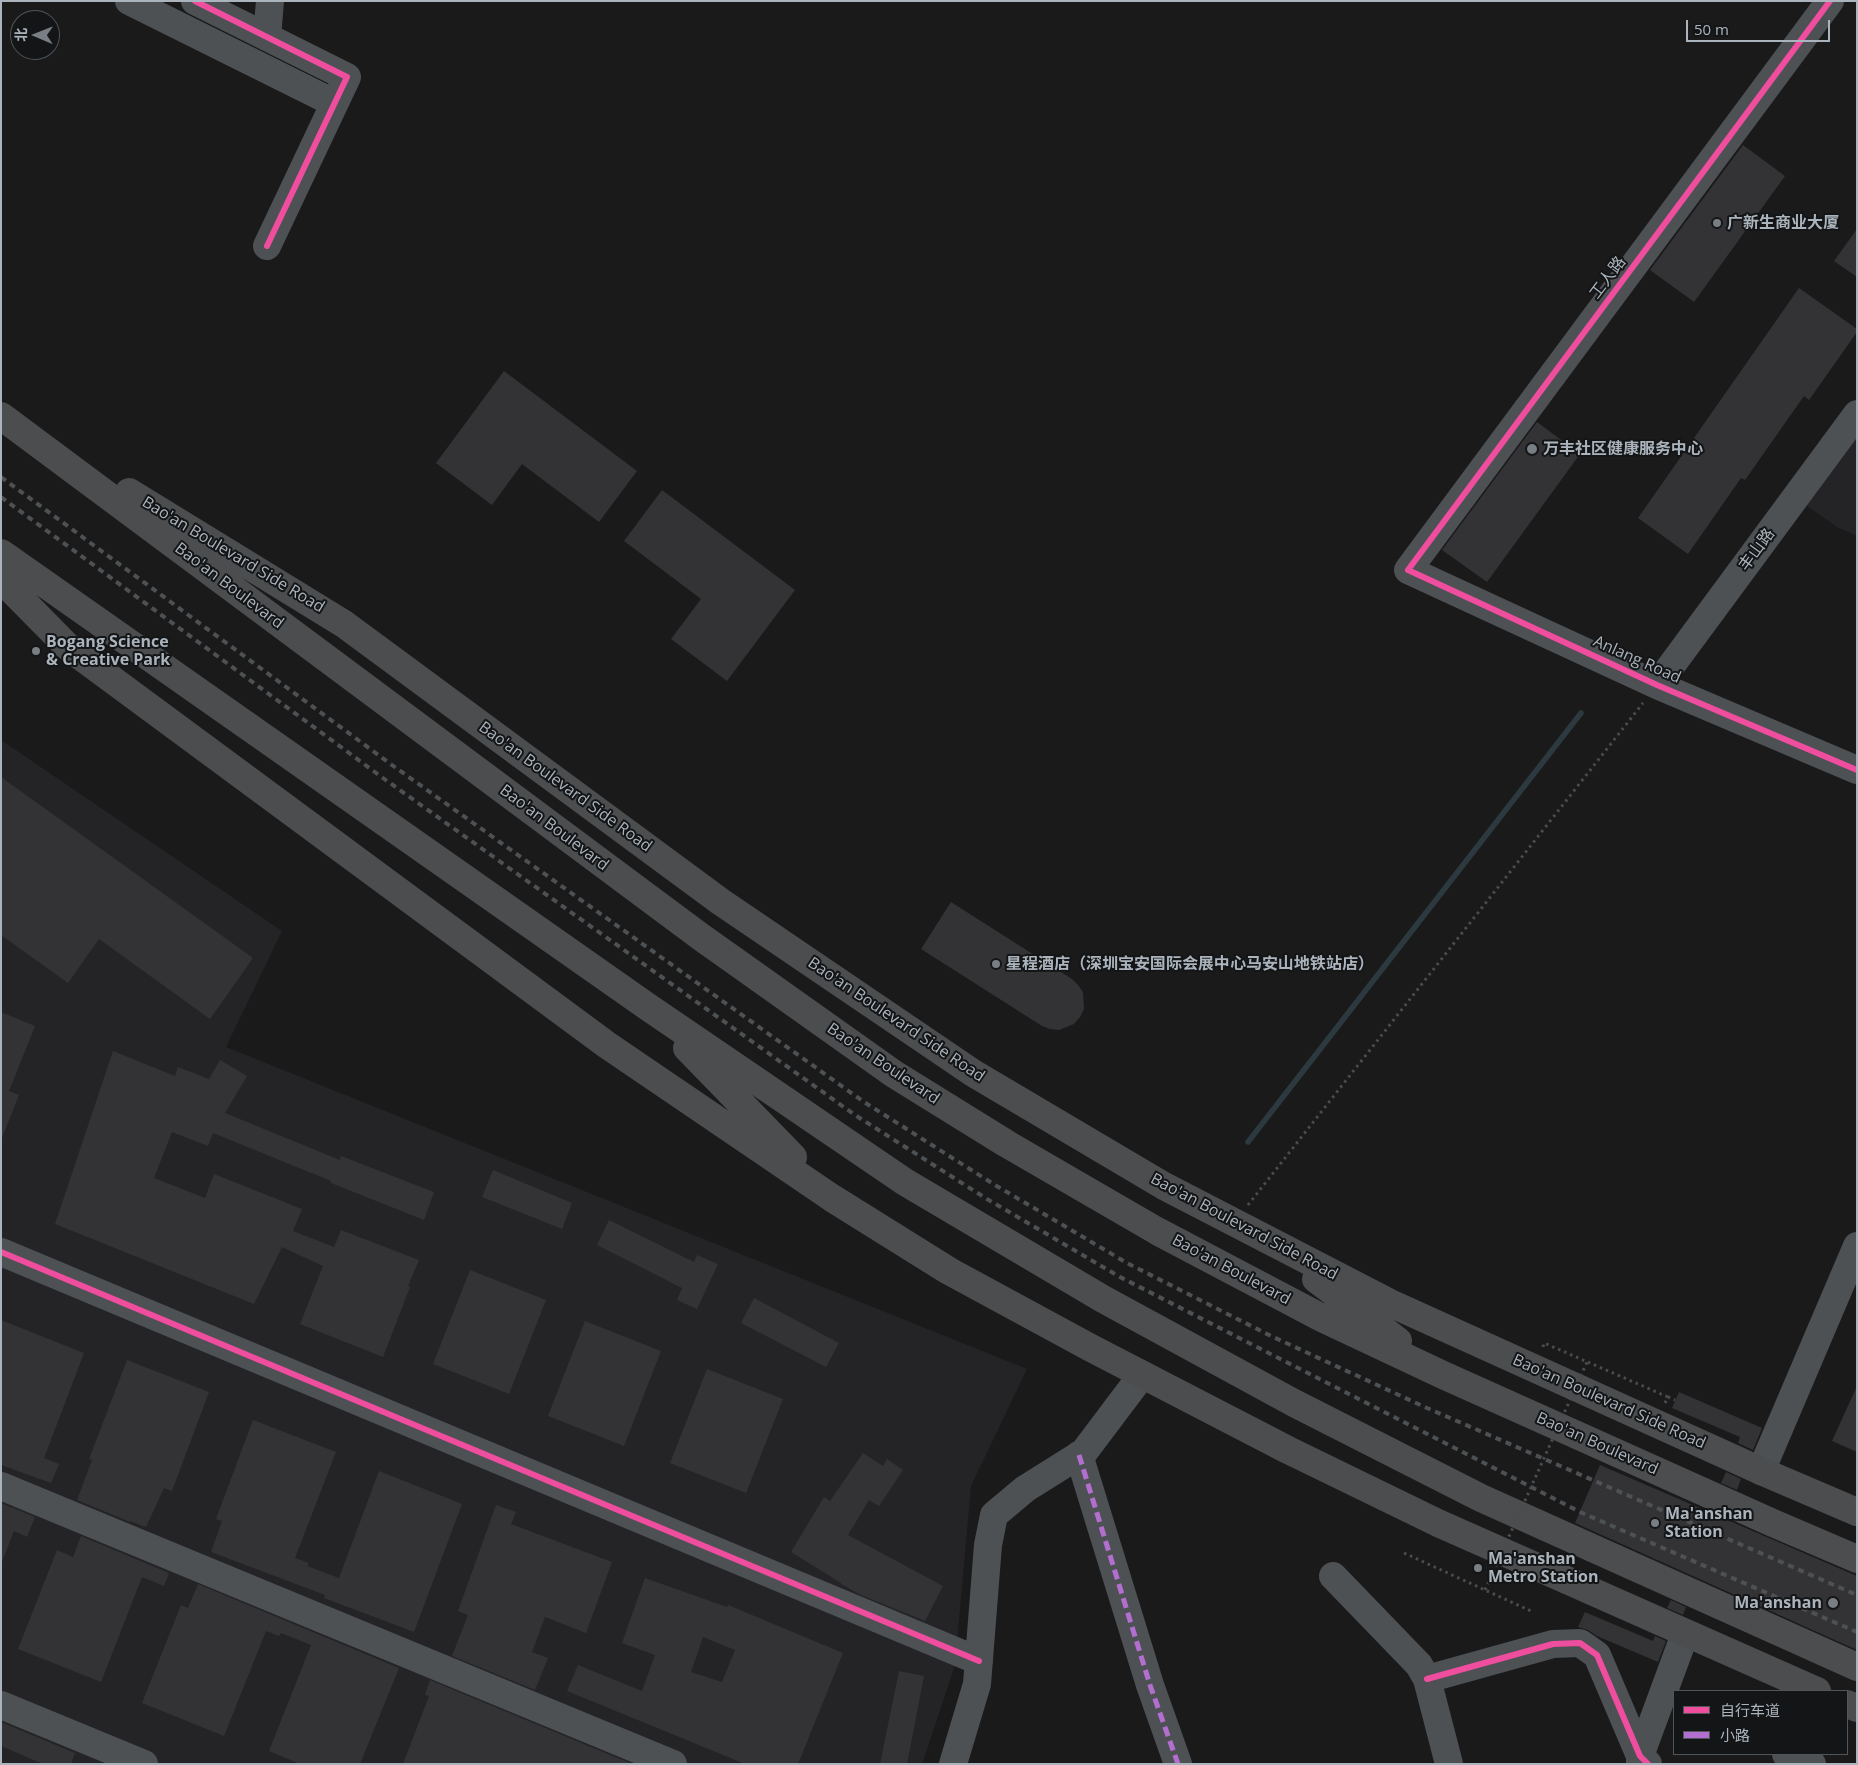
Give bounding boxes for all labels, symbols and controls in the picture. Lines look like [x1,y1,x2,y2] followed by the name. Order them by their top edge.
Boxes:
[10,10,60,60] north arrow
[1688,10,1832,42] scale bar
[1694,19,1729,39] text: 50 m
[11,28,30,42] text: 北
[1727,213,1839,233] place label: 广新生商业大厦
[1711,217,1723,229] marker: 广新生商业大厦
[1586,253,1630,303] street label: 工人路
[1543,439,1703,459] place label: 万丰社区健康服务中心
[1525,442,1539,456] marker: 万丰社区健康服务中心
[138,493,328,617] street label: Bao'an Boulevard Side Road
[1735,525,1779,575] street label: 丰山路
[171,539,287,633] street label: Bao'an Boulevard
[46,632,170,670] place label: Bogang Science & Creative Park
[1590,632,1684,688] street label: Anlang Road
[30,645,42,657] marker: Bogang Science & Creative Park
[475,718,655,856] street label: Bao'an Boulevard Side Road
[496,781,612,875] street label: Bao'an Boulevard
[804,954,988,1086] street label: Bao'an Boulevard Side Road
[1006,954,1374,974] place label: 星程酒店（深圳宝安国际会展中心马安山地铁站店）
[990,958,1002,970] marker: 星程酒店（深圳宝安国际会展中心马安山地铁站店）
[823,1019,943,1109] street label: Bao'an Boulevard
[1147,1169,1341,1285] street label: Bao'an Boulevard Side Road
[1169,1231,1293,1309] street label: Bao'an Boulevard
[1509,1351,1709,1453] street label: Bao'an Boulevard Side Road
[1533,1409,1661,1479] street label: Bao'an Boulevard
[1665,1504,1753,1542] place label: Ma'anshan Station
[1649,1517,1661,1529] marker: Ma'anshan Station
[1488,1549,1598,1587] place label: Ma'anshan Metro Station
[1472,1562,1484,1574] marker: Ma'anshan Metro Station
[1734,1593,1822,1613] place label: Ma'anshan
[1826,1596,1840,1610] marker: Ma'anshan
[1673,1690,1848,1755] legend
[1720,1700,1780,1720] text: 自行车道
[1720,1725,1750,1745] text: 小路

